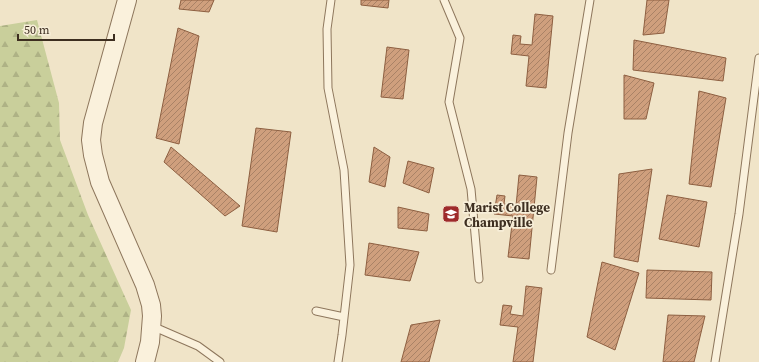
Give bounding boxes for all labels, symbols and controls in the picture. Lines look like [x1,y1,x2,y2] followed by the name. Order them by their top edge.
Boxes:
[18,16,114,42] scale bar
[24,22,50,38] text: 50 m
[464,199,550,231] place label: Marist College Champville
[441,204,461,224] school or university icon: Marist College Champville

